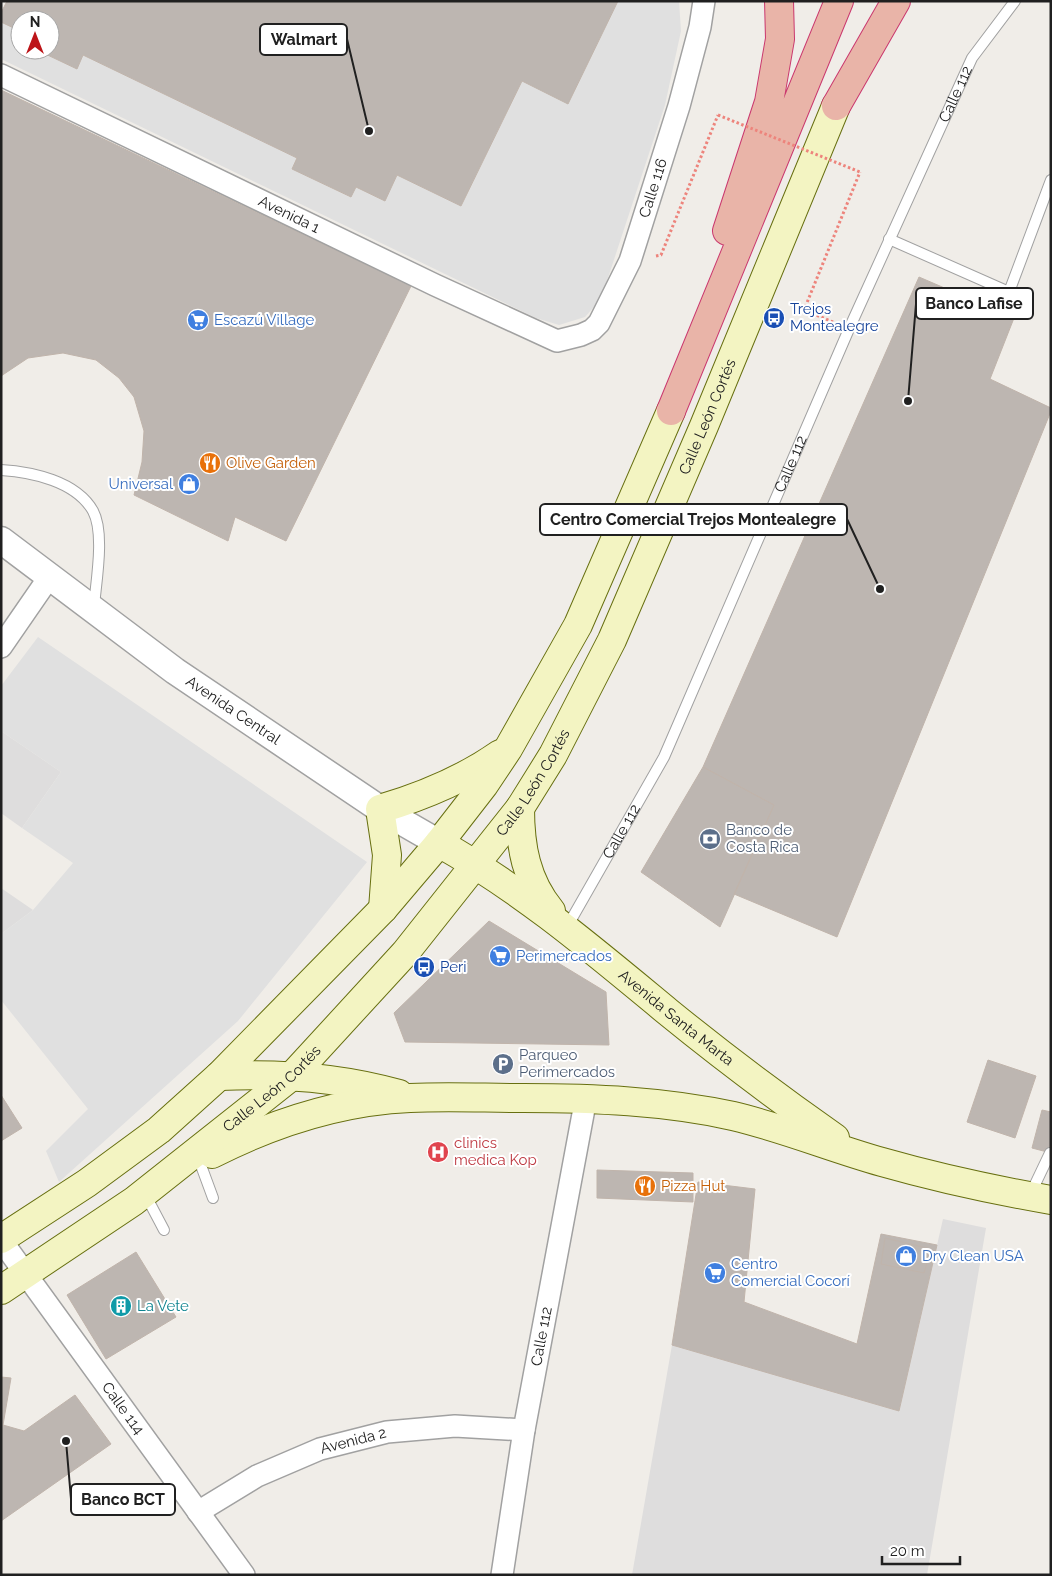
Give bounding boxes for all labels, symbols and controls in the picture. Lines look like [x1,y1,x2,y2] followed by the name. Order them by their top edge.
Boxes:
[10,10,60,60] north arrow
[30,14,40,30] text: N
[260,24,347,55] callout: Walmart
[271,30,337,49] text: Walmart
[935,63,976,125] street label: Calle 112
[635,156,671,220] street label: Calle 116
[255,192,323,237] street label: Avenida 1
[916,288,1033,319] callout: Banco Lafise
[925,294,1023,313] text: Banco Lafise
[790,300,879,335] place label: Trejos Montealegre
[762,306,786,330] bus stop icon: Trejos Montealegre
[186,308,210,332] supermarket icon: Escazú Village
[214,311,314,329] place label: Escazú Village
[675,356,740,477] street label: Calle León Cortés
[771,433,811,495] street label: Calle 112
[198,451,222,475] restaurant icon: Olive Garden
[226,454,316,472] place label: Olive Garden
[177,472,201,496] shop icon: Universal
[108,475,174,493] place label: Universal
[540,504,847,535] callout: Centro Comercial Trejos Montealegre
[550,510,836,529] text: Centro Comercial Trejos Montealegre
[183,672,285,749] street label: Avenida Central
[492,726,574,840] street label: Calle León Cortés
[599,801,644,862] street label: Calle 112
[726,821,799,856] place label: Banco de Costa Rica
[698,827,722,851] bank icon: Banco de Costa Rica
[488,944,512,968] supermarket icon: Perimercados
[516,947,612,965] place label: Perimercados
[412,955,436,979] bus stop icon: Peri
[440,958,467,976] place label: Peri
[615,966,737,1069] street label: Avenida Santa Marta
[219,1042,325,1136] street label: Calle León Cortés
[519,1046,615,1081] place label: Parqueo Perimercados
[491,1052,515,1076] parking icon: Parqueo Perimercados
[454,1134,537,1169] place label: clinics medica Kop
[426,1140,450,1164] hospital icon: clinics medica Kop
[633,1174,657,1198] restaurant icon: Pizza Hut
[661,1177,725,1195] place label: Pizza Hut
[894,1244,918,1268] shop icon: Dry Clean USA
[922,1247,1024,1265] place label: Dry Clean USA
[731,1255,851,1290] place label: Centro Comercial Cocorí
[703,1261,727,1285] supermarket icon: Centro Comercial Cocorí
[109,1294,133,1318] building icon: La Vete
[137,1297,189,1315] place label: La Vete
[527,1305,556,1367] street label: Calle 112
[98,1379,148,1438] street label: Calle 114
[318,1423,388,1458] street label: Avenida 2
[71,1484,175,1515] callout: Banco BCT
[81,1490,165,1509] text: Banco BCT
[882,1534,960,1566] scale bar
[890,1542,925,1560] text: 20 m

